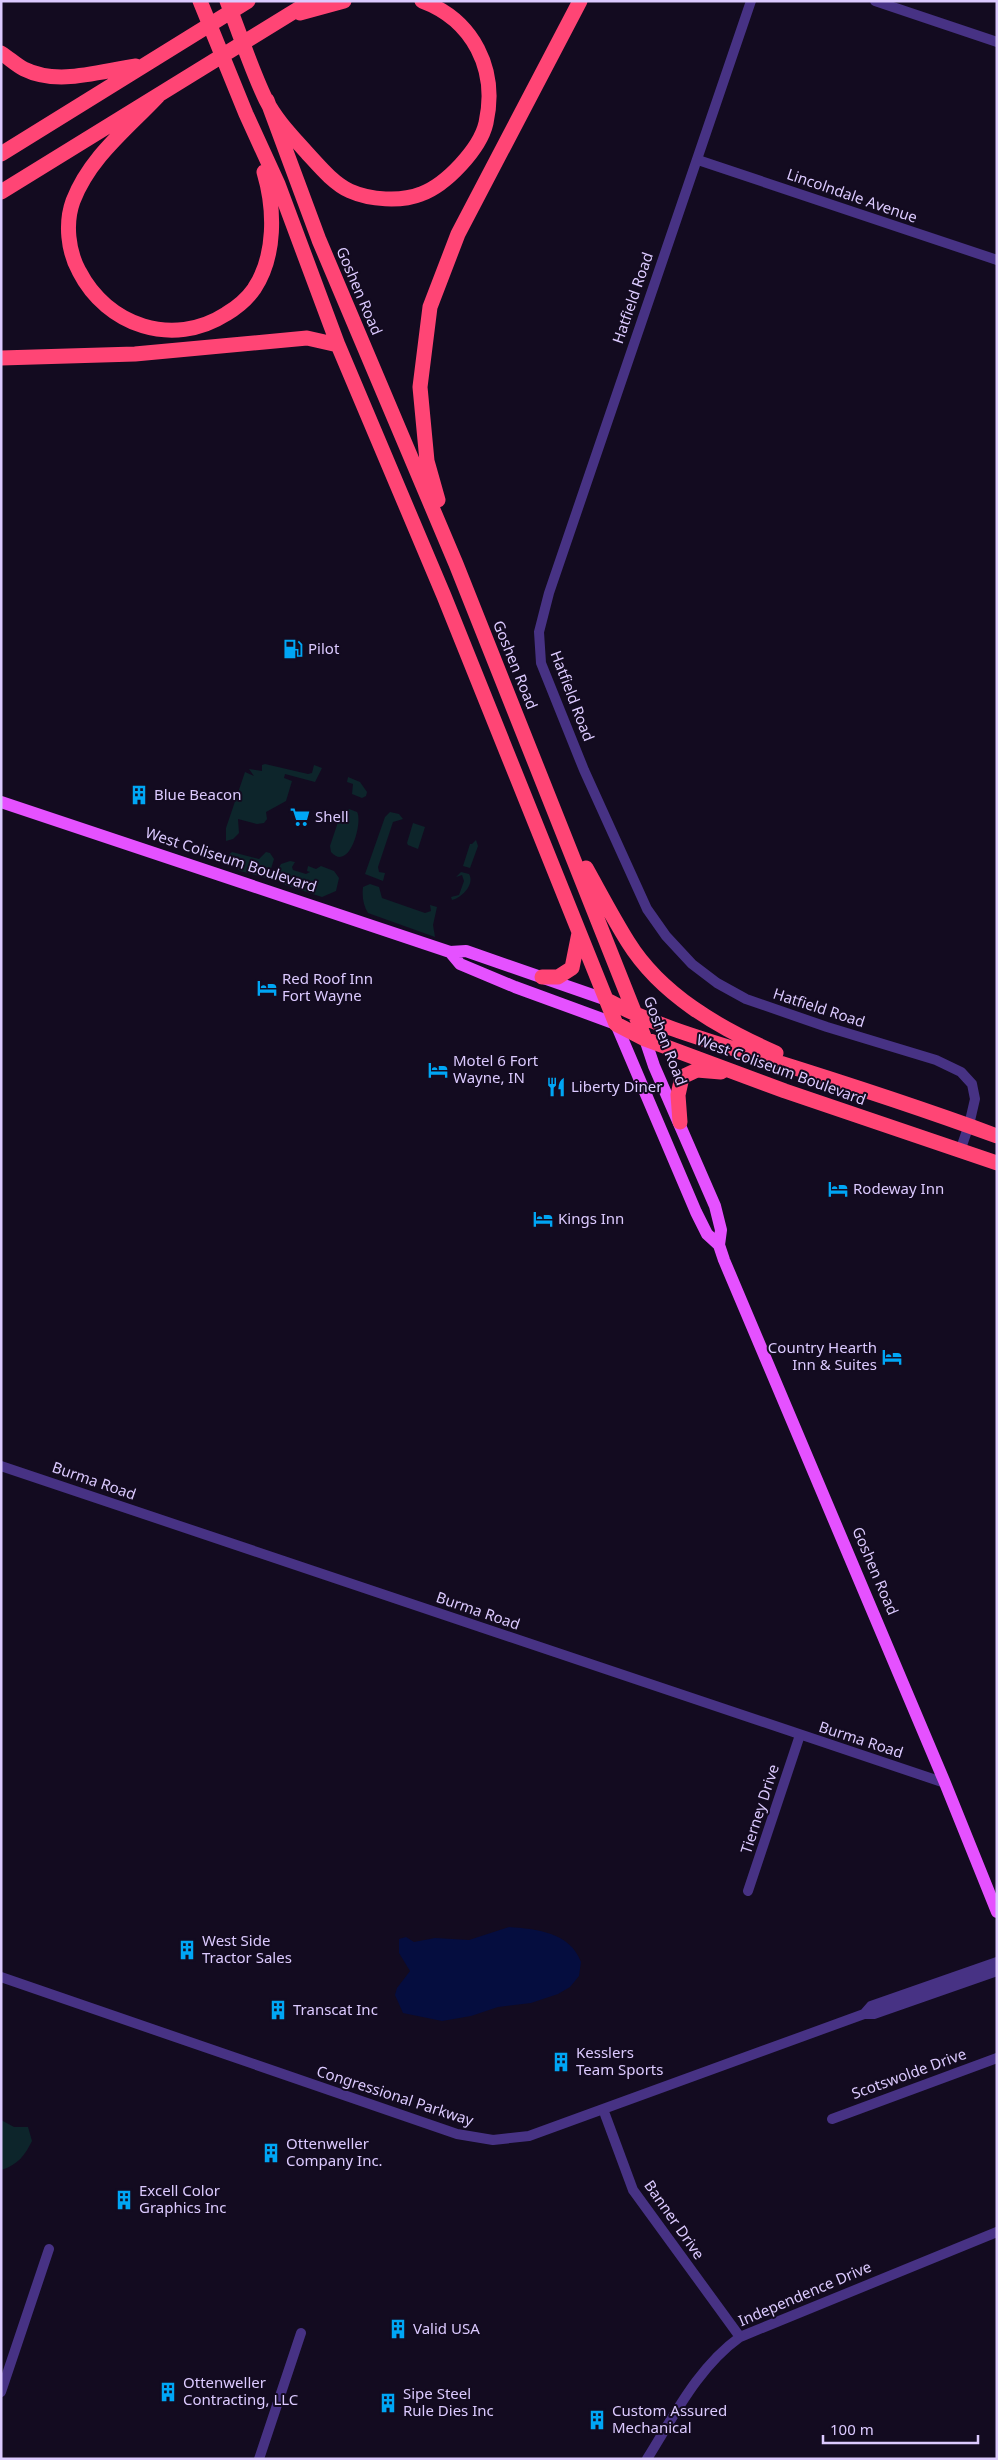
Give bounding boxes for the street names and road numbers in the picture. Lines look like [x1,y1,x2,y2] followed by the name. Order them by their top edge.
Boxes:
[784,163,920,227] street label: Lincolndale Avenue
[332,243,388,338] street label: Goshen Road
[607,249,657,346] street label: Hatfield Road
[489,617,543,712] street label: Goshen Road
[546,647,599,744] street label: Hatfield Road
[143,822,320,896] street label: West Coliseum Boulevard
[771,983,868,1031] street label: Hatfield Road
[640,993,692,1088] street label: Goshen Road
[694,1029,869,1109] street label: West Coliseum Boulevard
[50,1456,139,1504] street label: Burma Road
[848,1523,904,1618] street label: Goshen Road
[434,1586,523,1634] street label: Burma Road
[817,1716,906,1762] street label: Burma Road
[735,1761,783,1856] street label: Tierney Drive
[849,2043,969,2103] street label: Scotswolde Drive
[314,2060,477,2130] street label: Congressional Parkway
[640,2176,709,2263] street label: Banner Drive
[735,2256,874,2330] street label: Independence Drive

